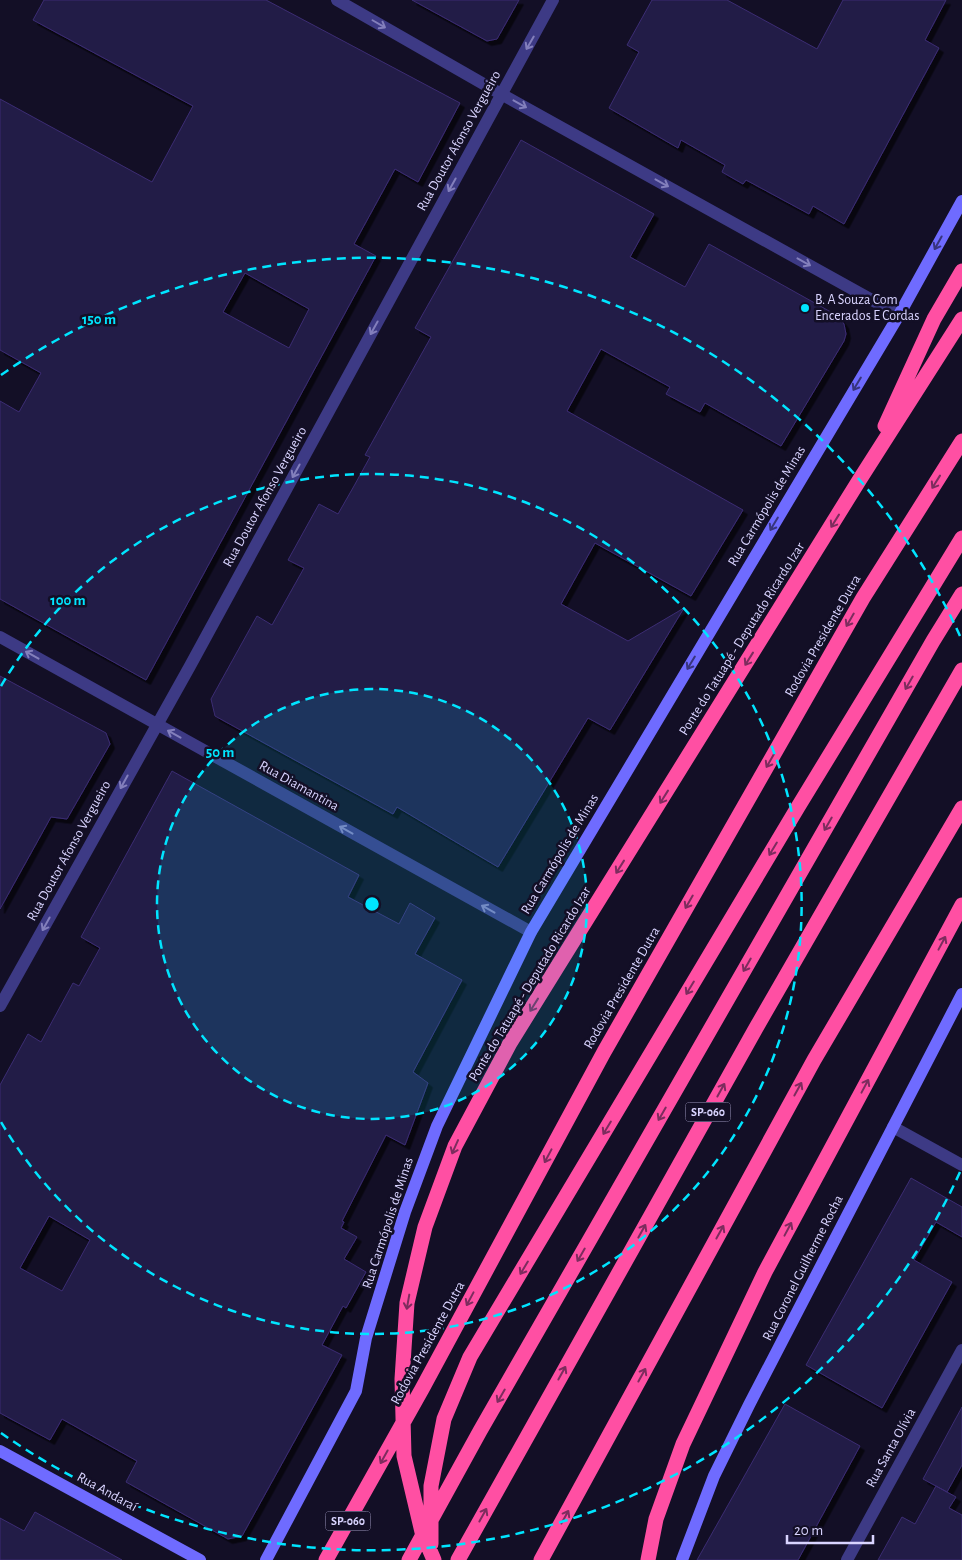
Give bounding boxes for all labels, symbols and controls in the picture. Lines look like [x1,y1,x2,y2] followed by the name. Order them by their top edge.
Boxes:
[371,20,386,29] one-way arrow
[524,35,534,49] one-way arrow
[415,68,504,214] street label: Rua Doutor Afonso Vergueiro
[513,100,527,110] one-way arrow
[446,177,456,192] one-way arrow
[655,179,669,189] one-way arrow
[933,235,943,250] one-way arrow
[797,258,811,268] one-way arrow
[815,293,919,323] place label: B. A Souza Com Encerados E Cordas
[799,302,811,314] marker: B. A Souza Com Encerados E Cordas
[82,312,116,327] text: 150 m
[369,320,379,335] one-way arrow
[852,376,862,390] one-way arrow
[221,424,310,570] street label: Rua Doutor Afonso Vergueiro
[726,444,808,568] street label: Rua Carmópolis de Minas
[291,463,301,478] one-way arrow
[931,475,941,489] one-way arrow
[829,513,839,527] one-way arrow
[769,516,779,530] one-way arrow
[677,540,808,738] street label: Ponte do Tatuapé - Deputado Ricardo Izar
[782,572,864,699] street label: Rodovia Presidente Dutra
[50,593,86,608] text: 100 m
[845,613,855,627] one-way arrow
[24,650,39,660] one-way arrow
[744,652,755,666] one-way arrow
[686,656,696,670] one-way arrow
[904,676,914,691] one-way arrow
[167,728,181,738] one-way arrow
[206,745,234,760] text: 50 m
[765,754,775,769] one-way arrow
[257,758,342,814] street label: Rua Diamantina
[119,774,129,789] one-way arrow
[25,778,114,924] street label: Rua Doutor Afonso Vergueiro
[659,790,669,804] one-way arrow
[519,792,601,916] street label: Rua Carmópolis de Minas
[823,816,833,831] one-way arrow
[340,824,354,834] one-way arrow
[767,841,777,855] one-way arrow
[615,860,625,874] one-way arrow
[466,884,594,1084] street label: Ponte do Tatuapé - Deputado Ricardo Izar
[363,895,381,913] centre of rings
[684,895,694,909] one-way arrow
[482,903,496,913] one-way arrow
[40,916,50,931] one-way arrow
[581,924,663,1051] street label: Rodovia Presidente Dutra
[937,935,947,950] one-way arrow
[742,957,752,972] one-way arrow
[684,981,694,995] one-way arrow
[529,997,539,1011] one-way arrow
[860,1078,870,1093] one-way arrow
[716,1082,726,1097] one-way arrow
[793,1082,803,1097] one-way arrow
[686,1102,730,1122] road number: SP-060
[657,1106,667,1120] one-way arrow
[601,1121,611,1135] one-way arrow
[450,1139,460,1154] one-way arrow
[543,1149,553,1164] one-way arrow
[360,1156,416,1290] street label: Rua Carmópolis de Minas
[760,1192,846,1343] street label: Rua Coronel Guilherme Rocha
[784,1222,794,1237] one-way arrow
[637,1225,647,1239] one-way arrow
[716,1225,725,1240] one-way arrow
[576,1247,586,1261] one-way arrow
[518,1260,528,1274] one-way arrow
[388,1279,468,1407] street label: Rodovia Presidente Dutra
[465,1292,475,1307] one-way arrow
[403,1293,413,1309] one-way arrow
[558,1366,567,1381] one-way arrow
[638,1368,648,1382] one-way arrow
[495,1388,505,1402] one-way arrow
[864,1406,919,1490] street label: Rua Santa Olívia
[378,1449,388,1464] one-way arrow
[75,1470,140,1515] street label: Rua Andaraí
[478,1508,488,1522] one-way arrow
[560,1511,570,1525] one-way arrow
[326,1512,370,1530] road number: SP-060
[787,1512,873,1544] scale bar
[794,1523,823,1538] text: 20 m

